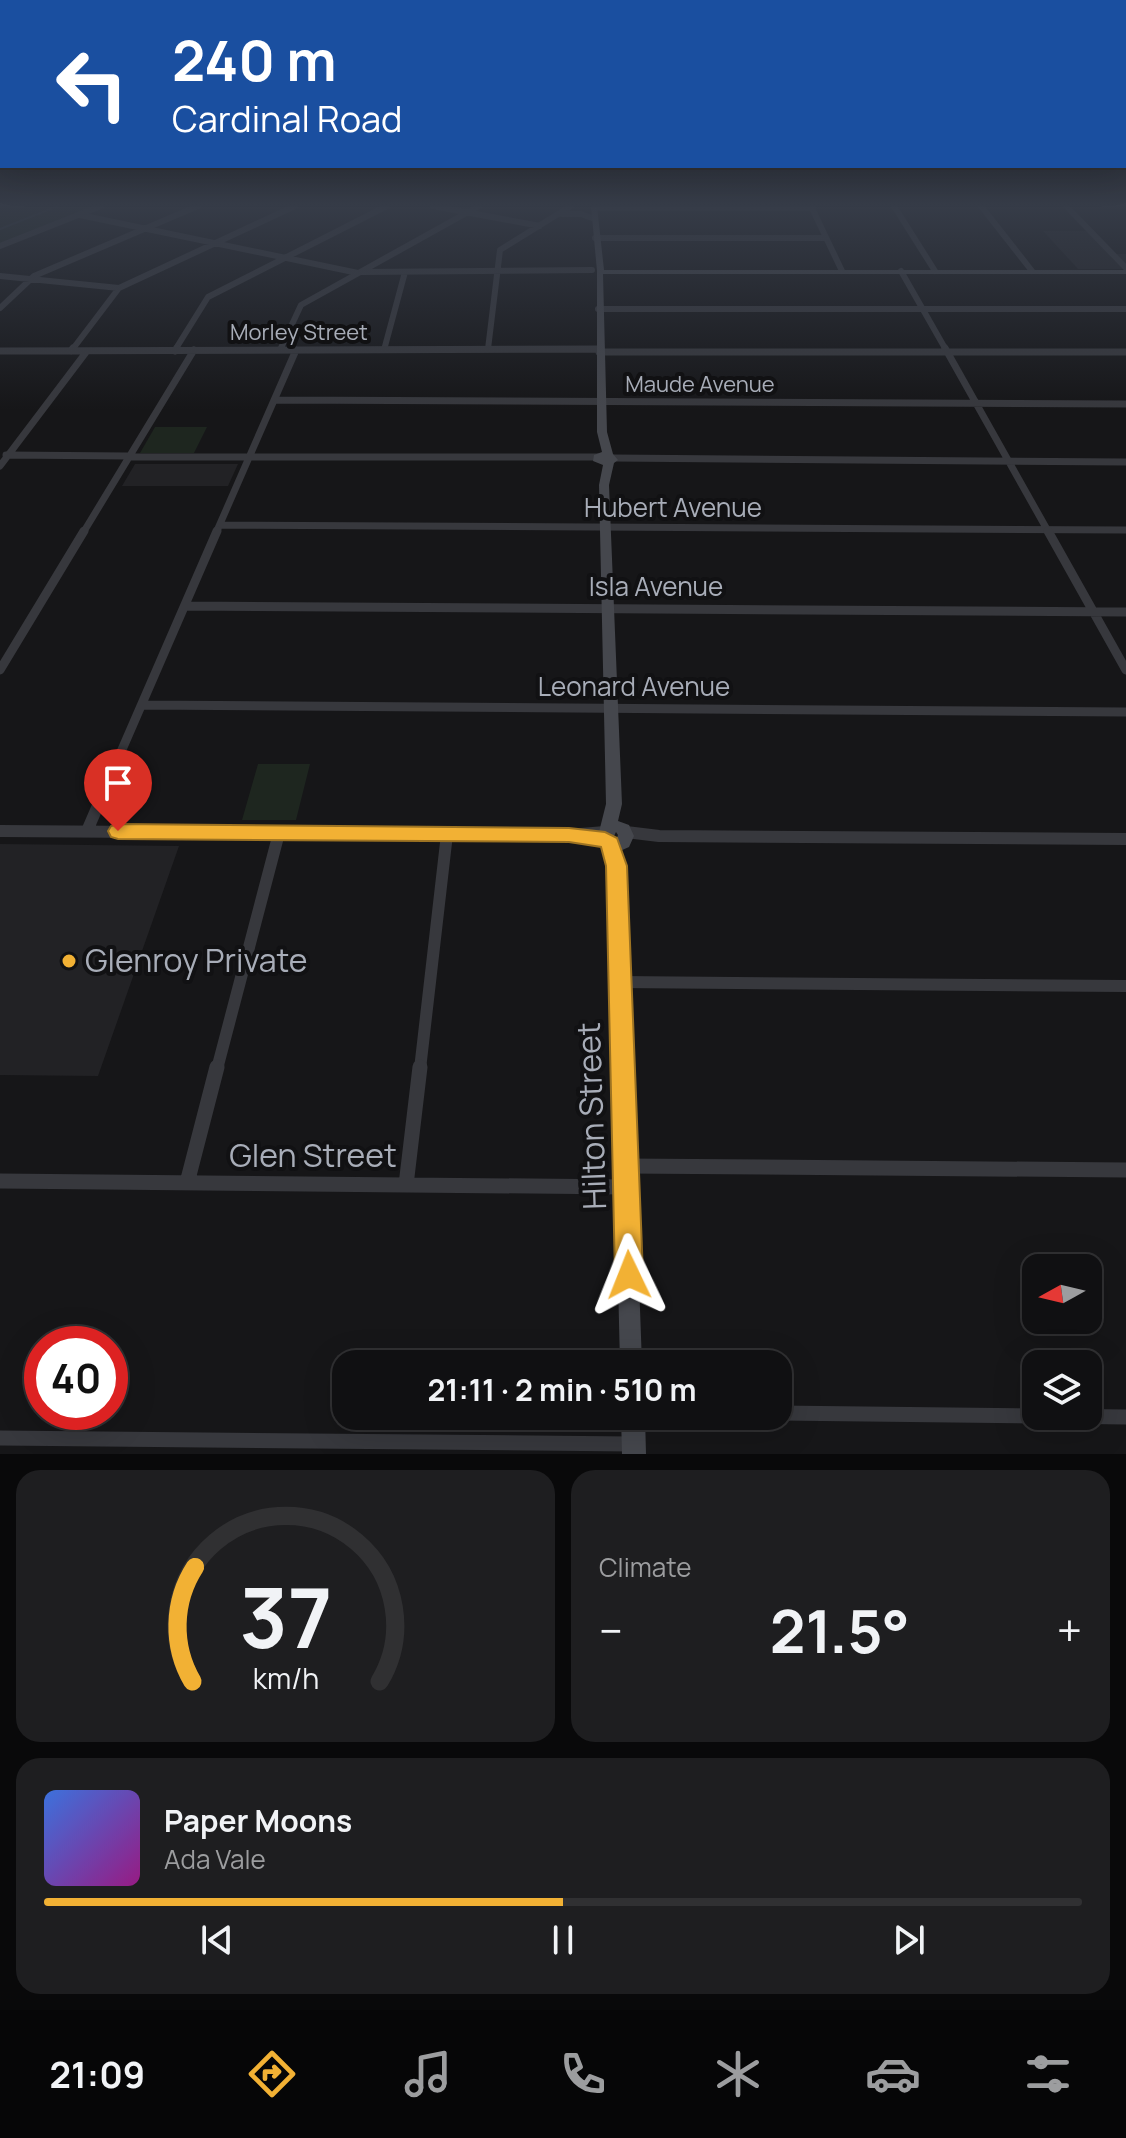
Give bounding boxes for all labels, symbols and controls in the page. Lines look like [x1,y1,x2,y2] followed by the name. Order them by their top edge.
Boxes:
[172,21,337,98] text: 240 m
[40,32,144,136] icon: left
[172,94,402,143] text: Cardinal Road
[230,317,368,347] street label: Morley Street
[625,369,775,399] street label: Maude Avenue
[584,489,762,525] street label: Hubert Avenue
[589,568,723,604] street label: Isla Avenue
[538,668,730,704] street label: Leonard Avenue
[84,749,152,831] pin
[96,761,140,805] icon: arrive
[85,938,307,982] place label: Glenroy Private
[60,952,78,970] marker: Glenroy Private
[566,1022,616,1210] street label: Hilton Street
[229,1133,397,1177] street label: Glen Street
[587,1233,671,1317] position arrow
[1022,1254,1102,1334] north arrow
[1022,1254,1102,1430] map controls
[24,1326,128,1430] speed limit sign: 40
[1022,1350,1102,1430] button: layers
[428,1369,697,1410] text: 21:11 · 2 min · 510 m
[599,1549,691,1585] text: Climate
[239,1559,332,1673] text: 37
[770,1589,910,1671] text: 21.5°
[599,1600,623,1660] text: −
[1057,1600,1082,1660] text: +
[252,1659,319,1698] text: km/h
[164,1800,352,1841] text: Paper Moons
[164,1841,266,1877] text: Ada Vale
[195,1918,239,1962] icon: previous
[541,1918,585,1962] icon: pause
[887,1918,931,1962] icon: next
[244,2046,300,2102] icon: directions
[400,2046,456,2102] icon: music
[555,2046,611,2102] icon: phone
[710,2046,766,2102] icon: climate
[865,2046,921,2102] icon: car
[1020,2046,1076,2102] icon: filters
[50,2050,145,2099] text: 21:09

